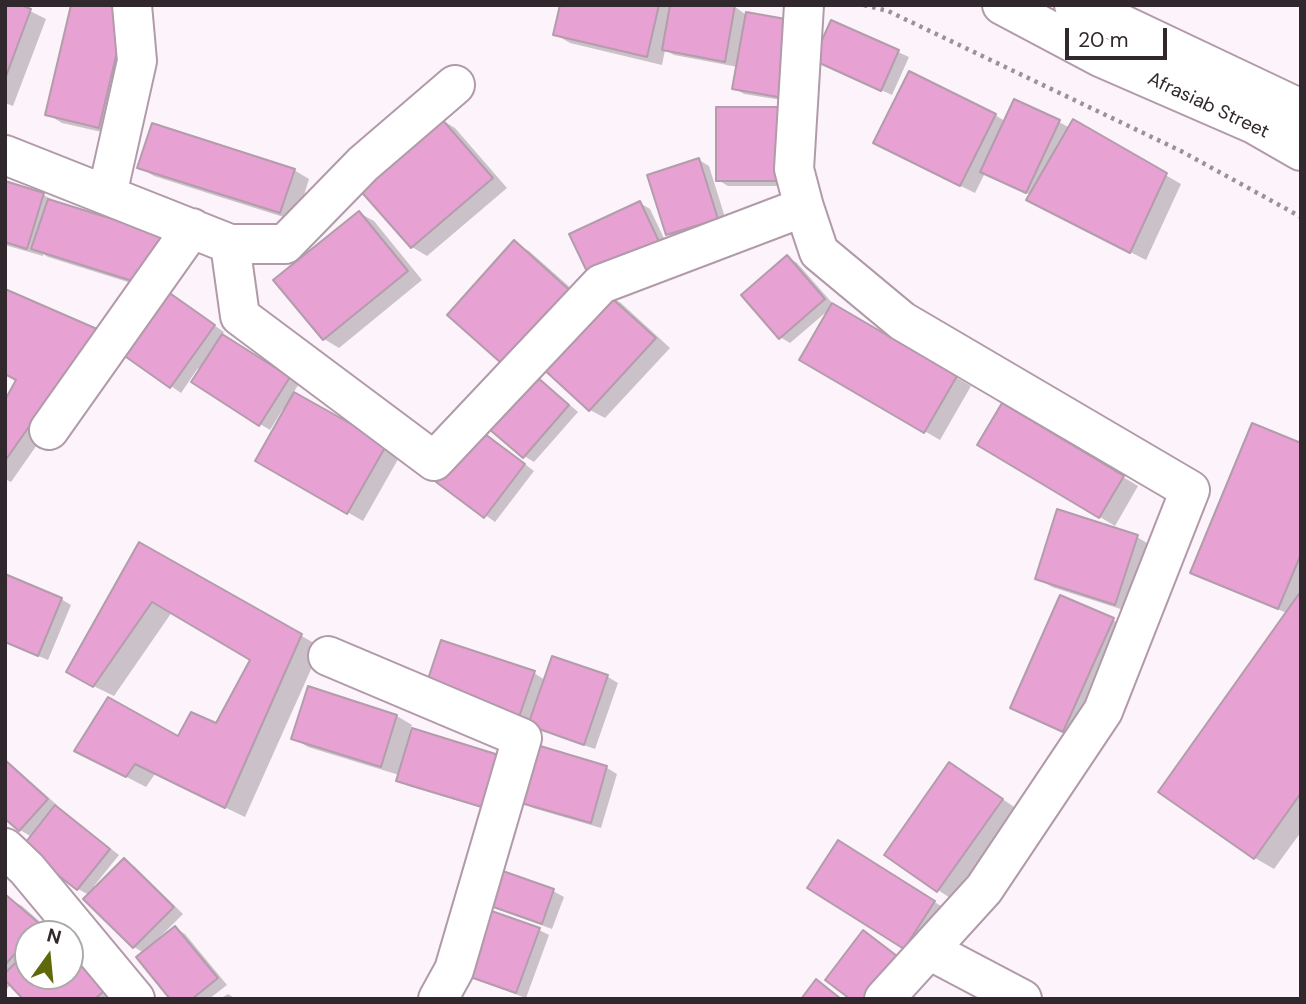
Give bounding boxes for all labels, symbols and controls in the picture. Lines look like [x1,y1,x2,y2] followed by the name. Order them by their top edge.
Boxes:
[1068,14,1170,58] scale bar
[1078,26,1129,54] text: 20 m
[1144,68,1272,144] street label: Afrasiab Street
[14,920,84,990] north arrow
[44,922,64,950] text: N

